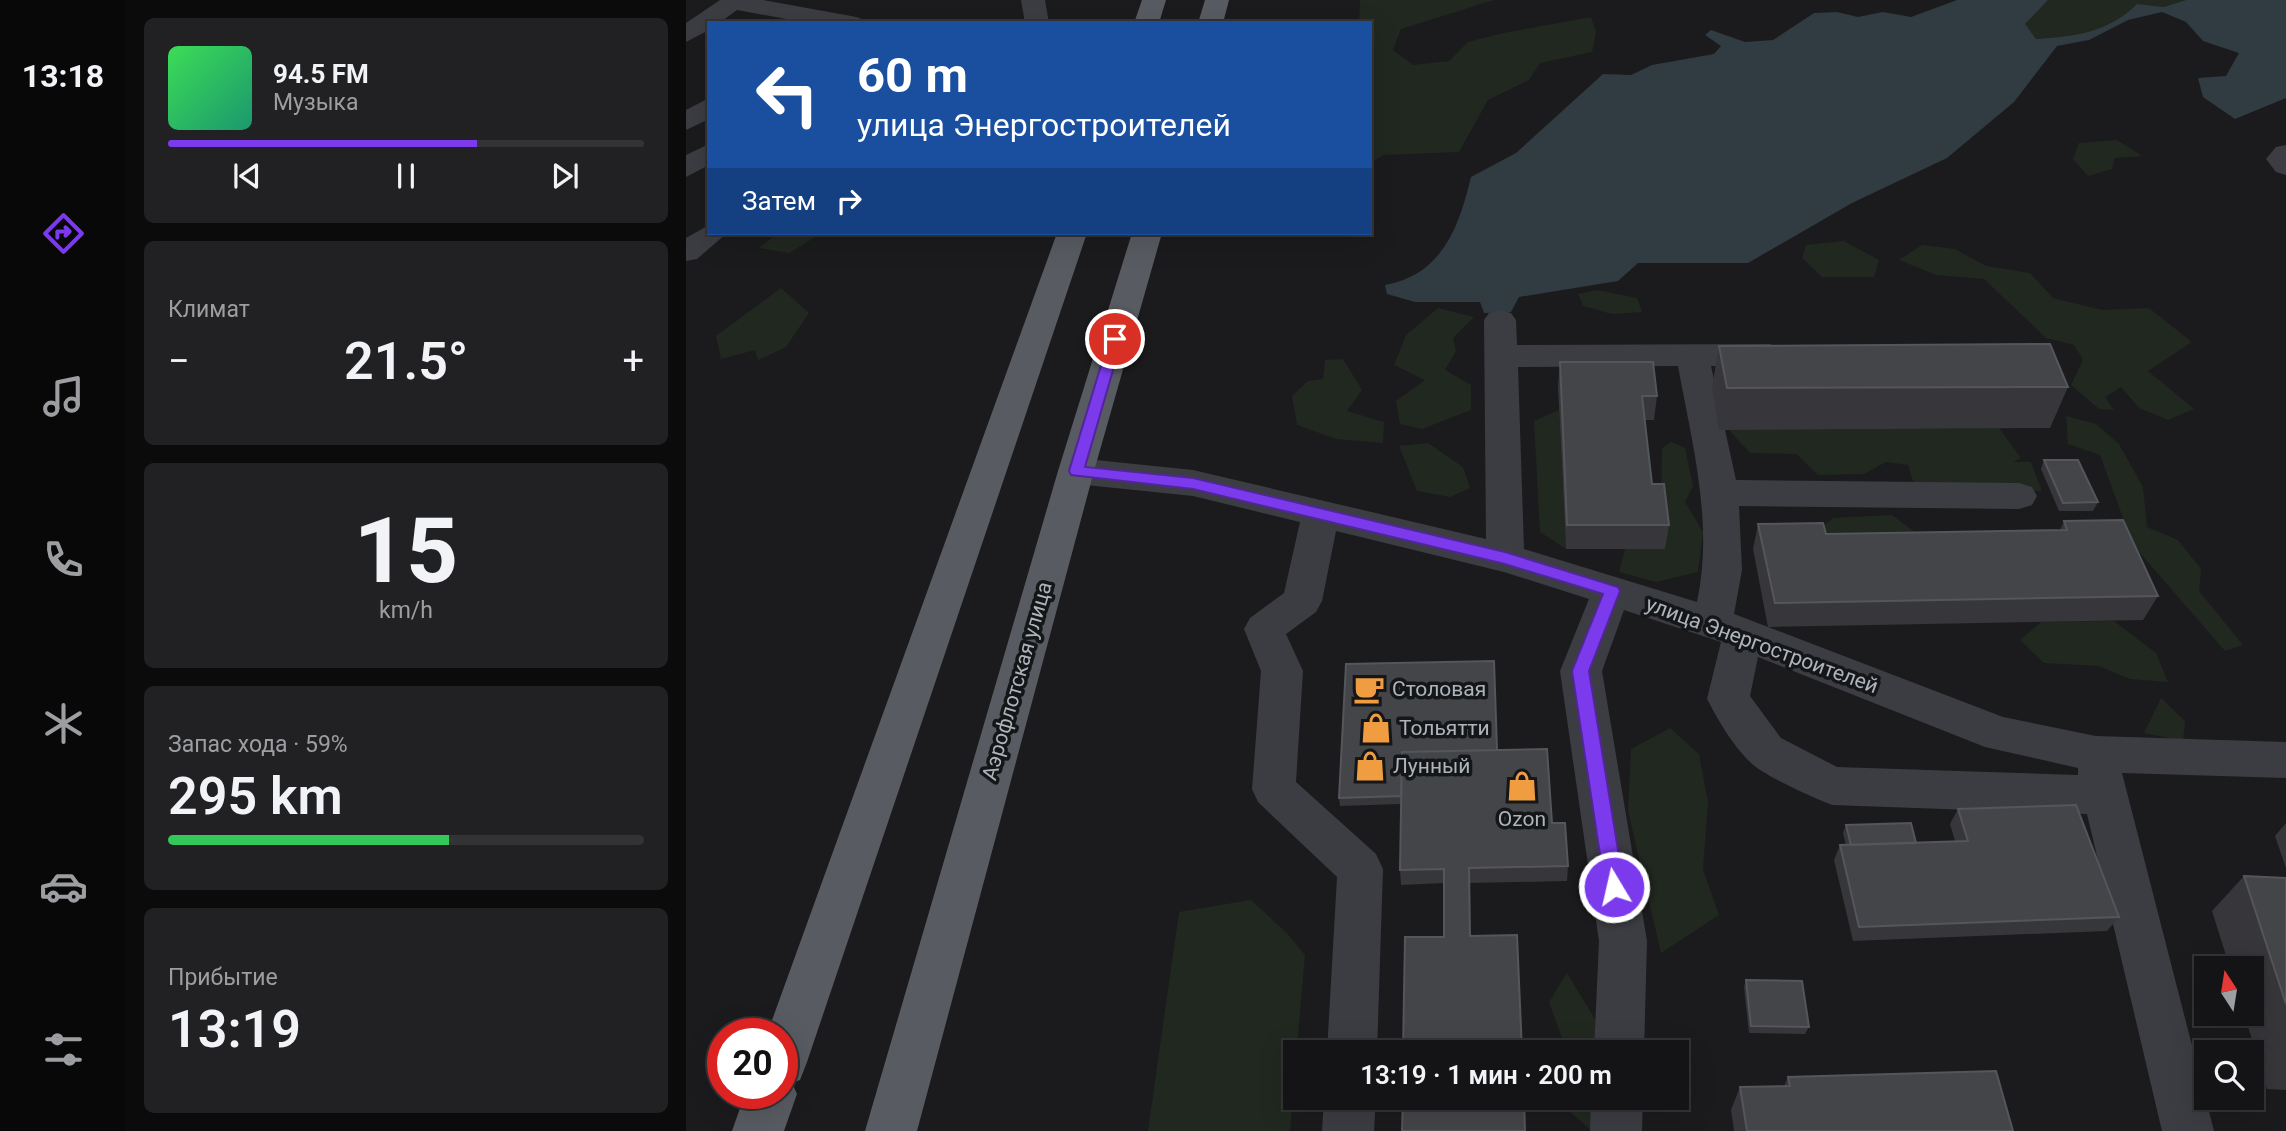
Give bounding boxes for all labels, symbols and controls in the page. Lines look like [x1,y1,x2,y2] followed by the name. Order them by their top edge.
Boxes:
[857,47,968,104] text: 60 m
[742,49,833,140] icon: left
[22,57,104,95] text: 13:18
[273,59,369,89] text: 94.5 FM
[273,89,358,116] text: Музыка
[857,106,1231,144] text: улица Энергостроителей
[228,157,266,195] icon: previous
[387,157,425,195] icon: pause
[546,157,584,195] icon: next
[830,182,868,220] icon: right
[742,186,816,216] text: Затем
[39,209,88,258] icon: directions
[168,296,250,323] text: Климат
[1085,309,1145,369] pin
[1096,320,1134,358] icon: arrive
[344,331,468,392] text: 21.5°
[168,339,190,383] text: −
[622,339,644,383] text: +
[39,372,88,421] icon: music
[354,498,458,604] text: 15
[39,535,88,584] icon: phone
[977,579,1057,783] street label: Аэрофлотская улица
[1643,592,1881,698] street label: улица Энергостроителей
[379,597,433,624] text: km/h
[1352,672,1386,706] cafe icon: Столовая
[1392,677,1486,701] place label: Столовая
[39,699,88,748] icon: climate
[1359,711,1393,745] shop icon: Тольятти
[1399,716,1490,740] place label: Тольятти
[168,731,348,758] text: Запас хода · 59%
[1353,749,1387,783] shop icon: Лунный
[1393,754,1470,778] place label: Лунный
[168,766,343,827] text: 295 km
[1505,769,1539,803] shop icon: Ozon
[1498,807,1546,831] place label: Ozon
[1577,850,1651,924] position arrow
[39,862,88,911] icon: car
[2194,956,2264,1026] north arrow
[2194,956,2264,1110] map controls
[168,964,278,991] text: Прибытие
[168,999,301,1060] text: 13:19
[707,1018,798,1109] speed limit sign: 20
[39,1025,88,1074] icon: filters
[2194,1040,2264,1110] button: search
[1360,1060,1612,1090] text: 13:19 · 1 мин · 200 m

